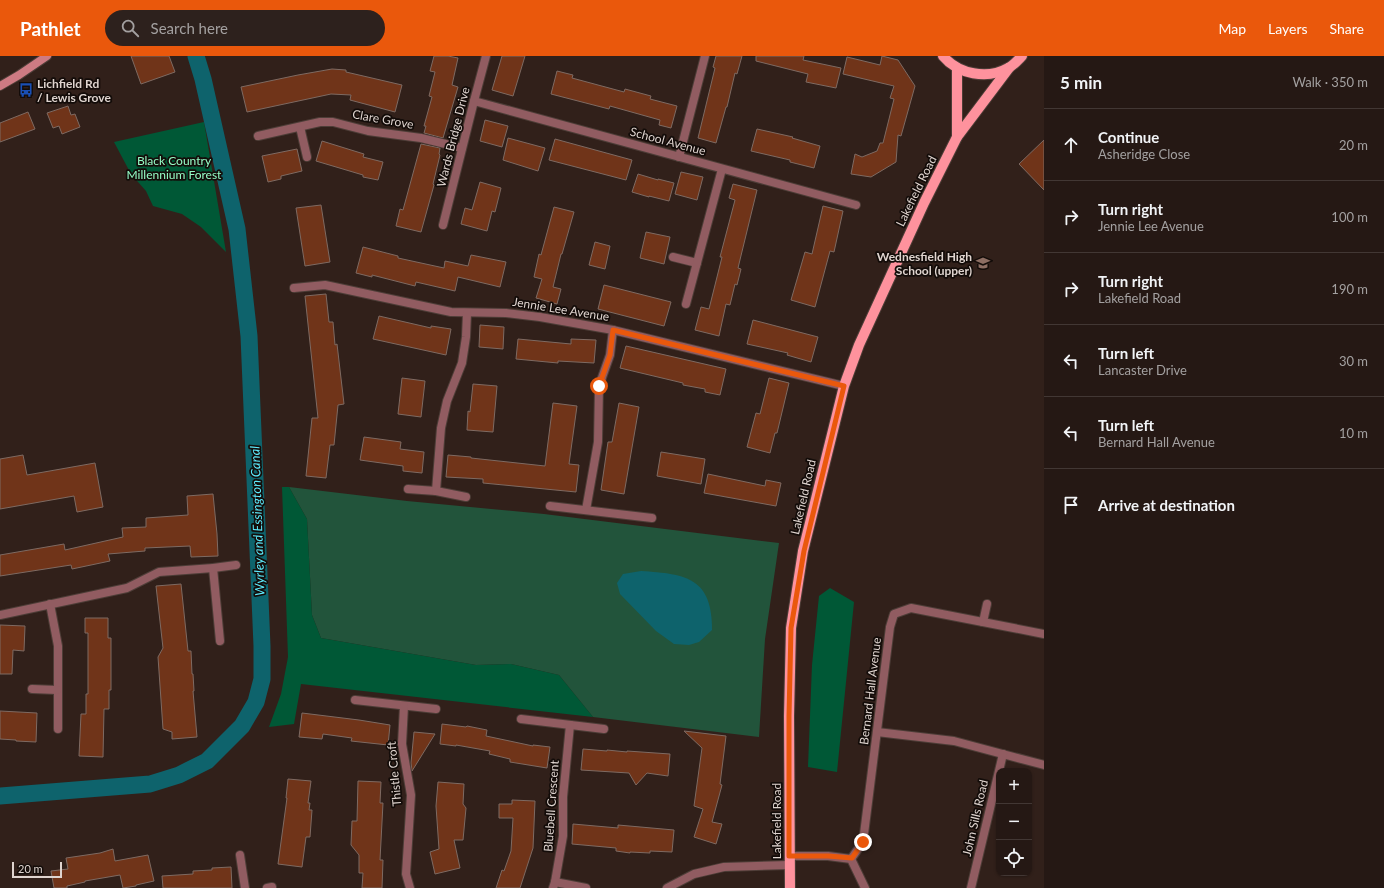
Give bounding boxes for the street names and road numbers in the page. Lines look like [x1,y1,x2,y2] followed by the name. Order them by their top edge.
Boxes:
[433,85,473,189] street label: Wards Bridge Drive
[351,106,415,132] street label: Clare Grove
[629,124,707,158] street label: School Avenue
[892,153,940,229] street label: Lakefield Road
[512,294,610,324] street label: Jennie Lee Avenue
[787,458,819,536] street label: Lakefield Road
[856,637,884,745] street label: Bernard Hall Avenue
[384,740,404,807] street label: Thistle Croft
[540,759,562,852] street label: Bluebell Crescent
[959,778,991,858] street label: John Sills Road
[769,783,784,859] street label: Lakefield Road

